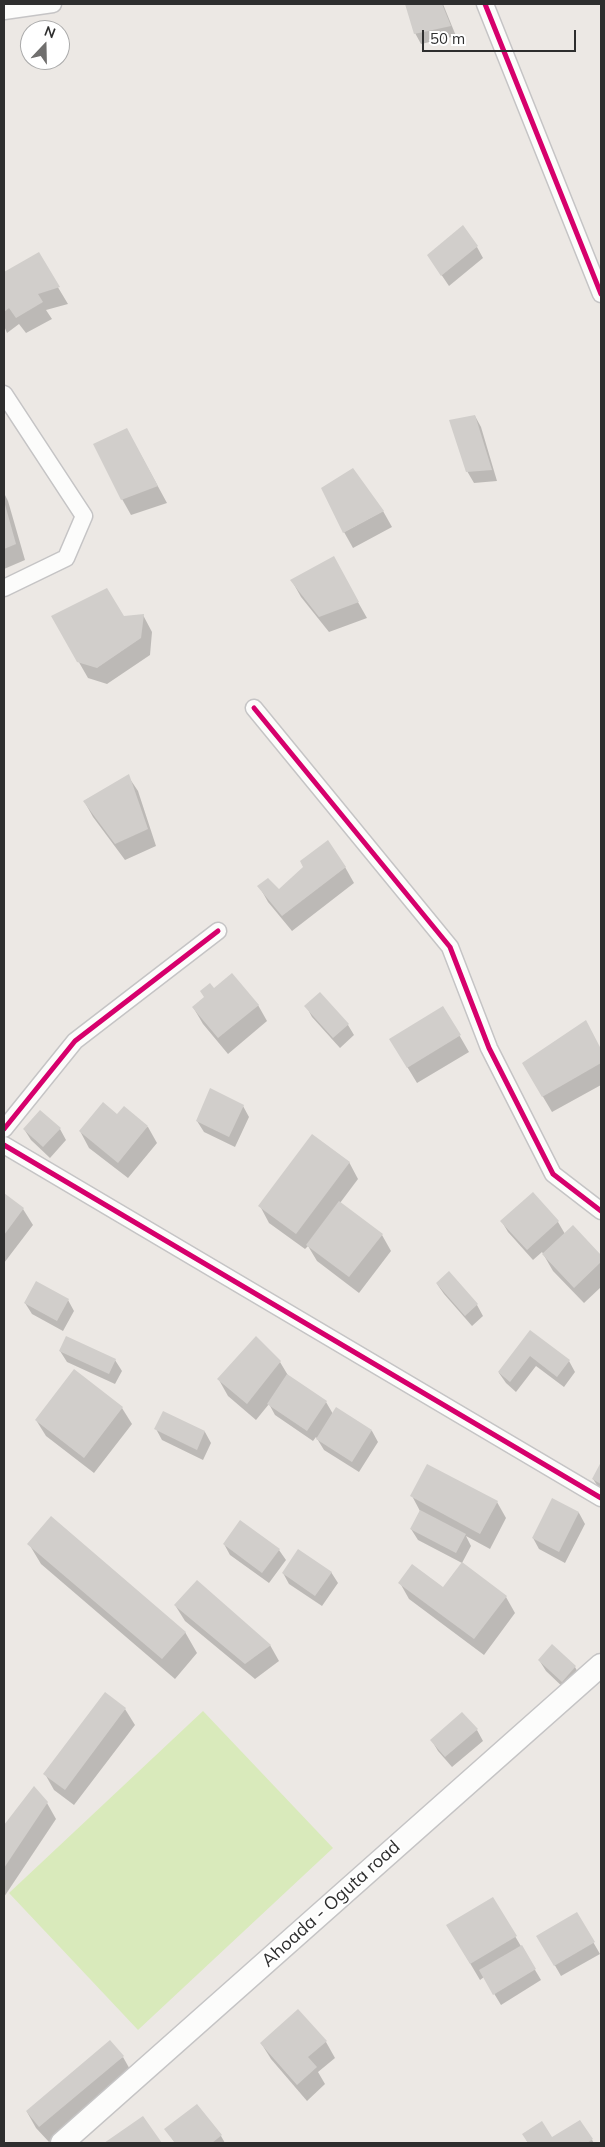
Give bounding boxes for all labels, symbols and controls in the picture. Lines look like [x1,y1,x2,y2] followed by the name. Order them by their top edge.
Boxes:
[20,20,70,70] north arrow
[425,20,579,52] scale bar
[42,22,58,42] text: N
[430,29,465,48] text: 50 m
[257,1836,405,1972] street label: Ahoada - Oguta road

